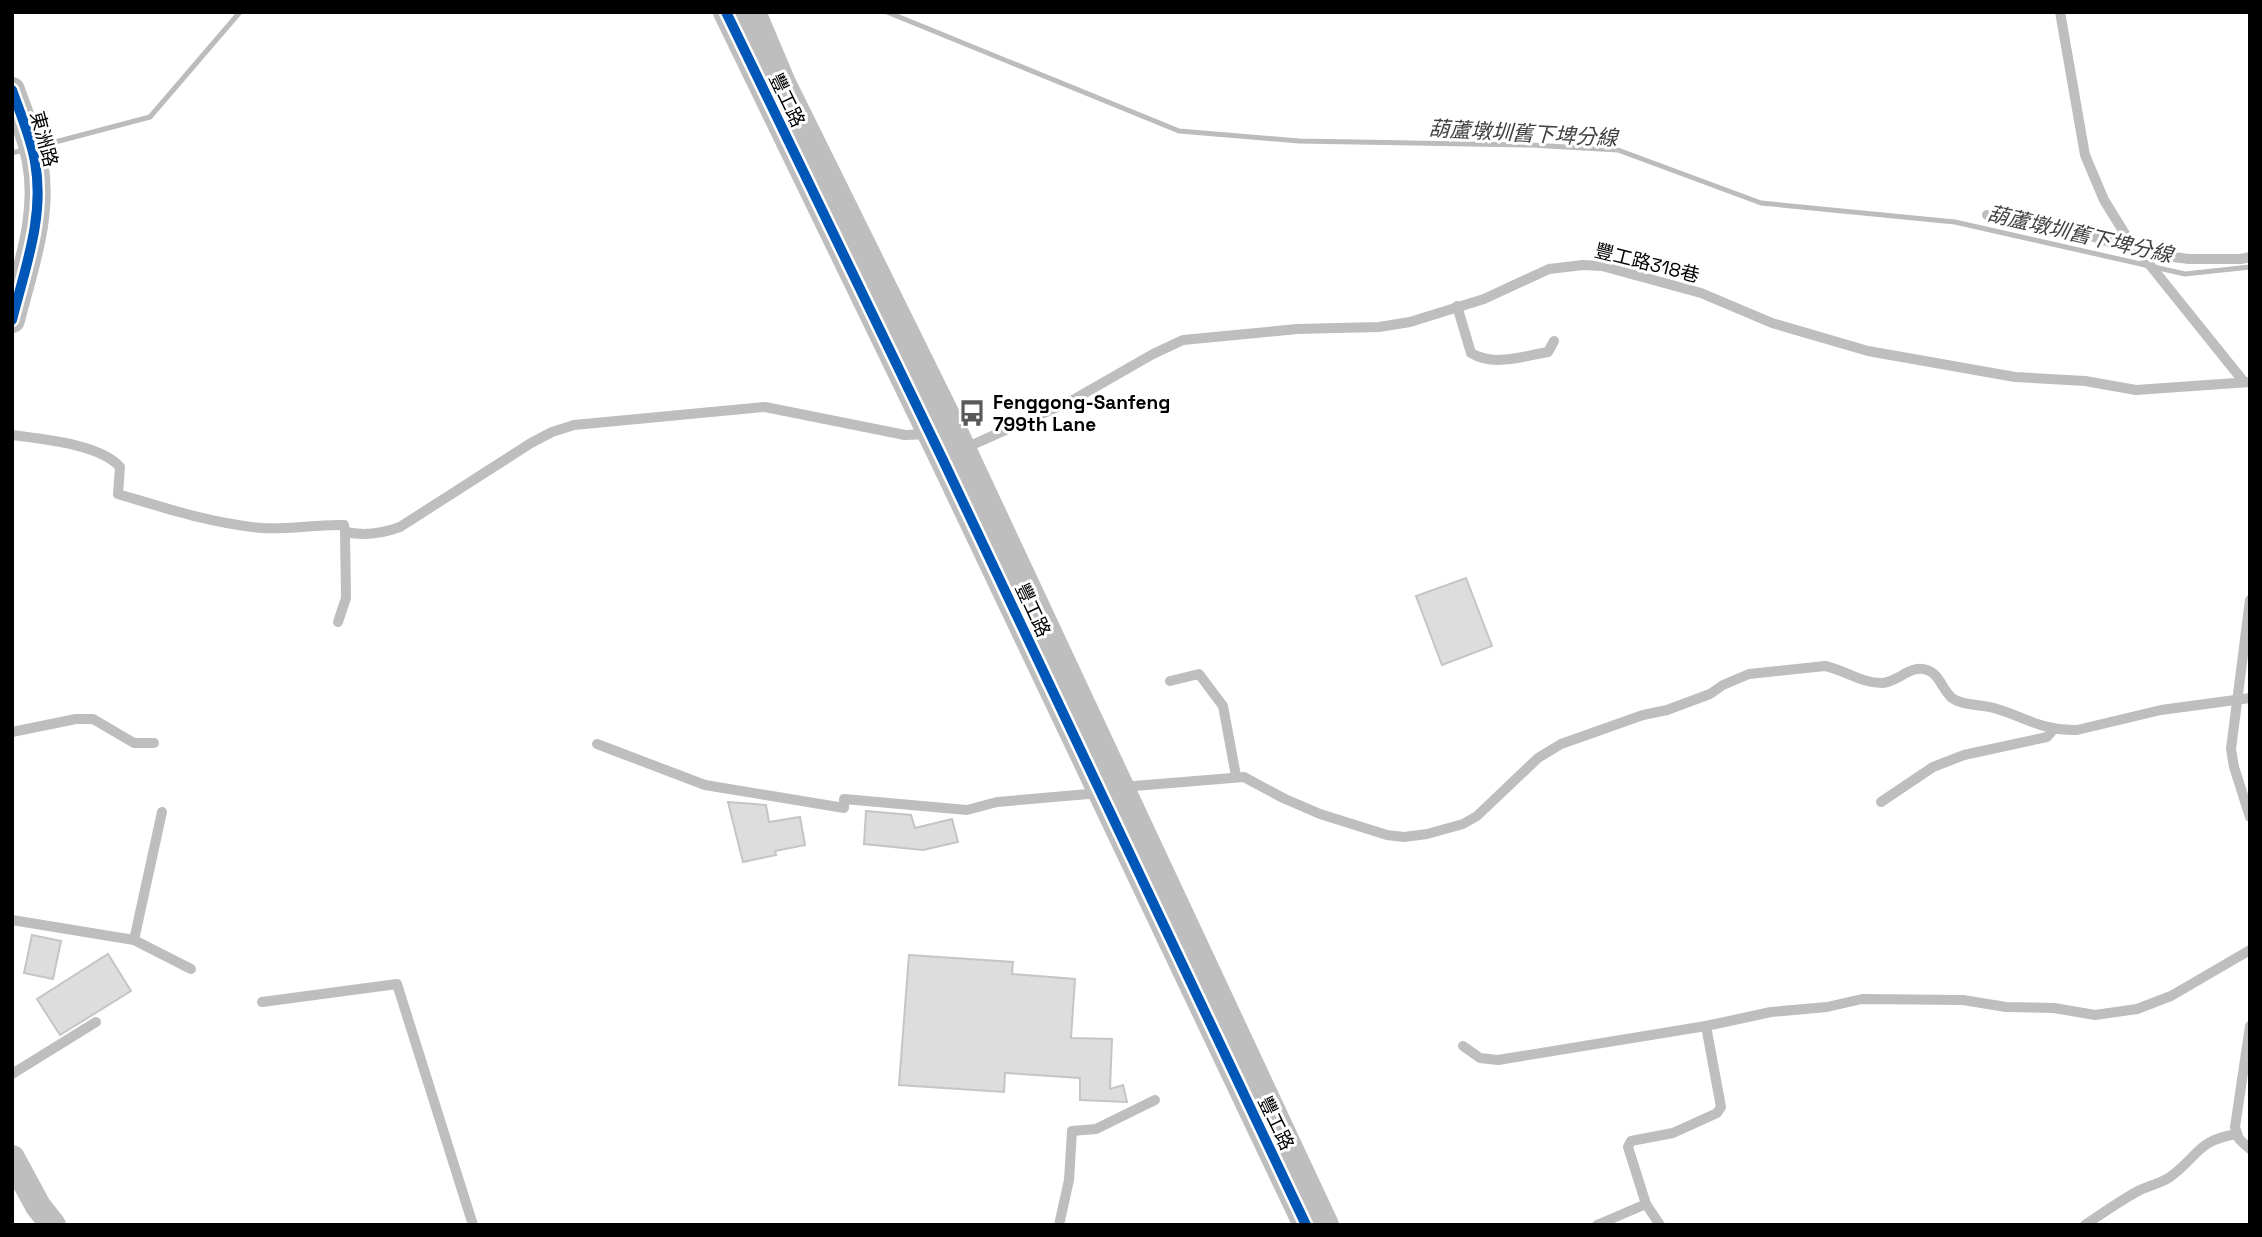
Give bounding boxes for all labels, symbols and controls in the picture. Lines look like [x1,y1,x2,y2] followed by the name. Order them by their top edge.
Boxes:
[763,69,811,131] street label: 豐工路
[25,108,63,170] street label: 東洲路
[1428,115,1620,152] water label: 葫蘆墩圳舊下埤分線
[1985,200,2177,269] water label: 葫蘆墩圳舊下埤分線
[1592,238,1702,288] street label: 豐工路318巷
[993,390,1170,437] place label: Fenggong-Sanfeng 799th Lane
[957,398,987,428] bus stop icon: Fenggong-Sanfeng 799th Lane
[1010,579,1056,641] street label: 豐工路
[1252,1092,1300,1154] street label: 豐工路

